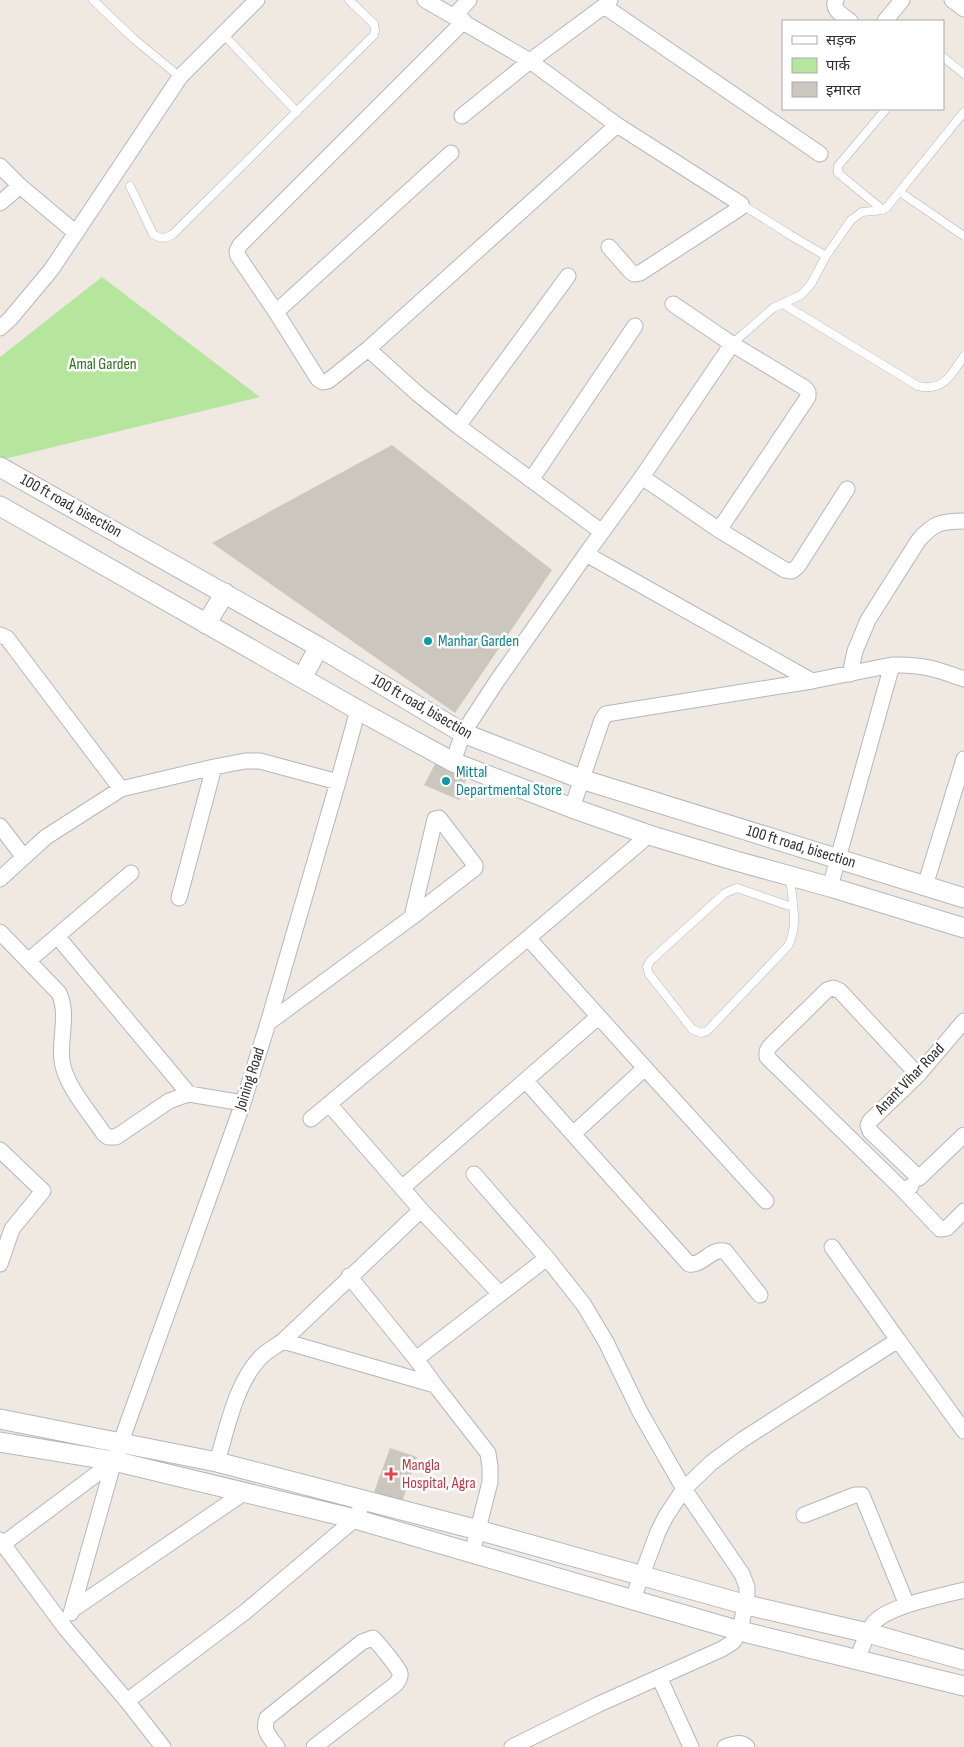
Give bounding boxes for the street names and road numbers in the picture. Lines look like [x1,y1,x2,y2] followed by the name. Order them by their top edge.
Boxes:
[17,470,125,542] street label: 100 ft road, bisection
[368,670,476,744] street label: 100 ft road, bisection
[744,821,858,873] street label: 100 ft road, bisection
[871,1039,949,1119] street label: Anant Vihar Road
[231,1045,269,1114] street label: Joining Road

